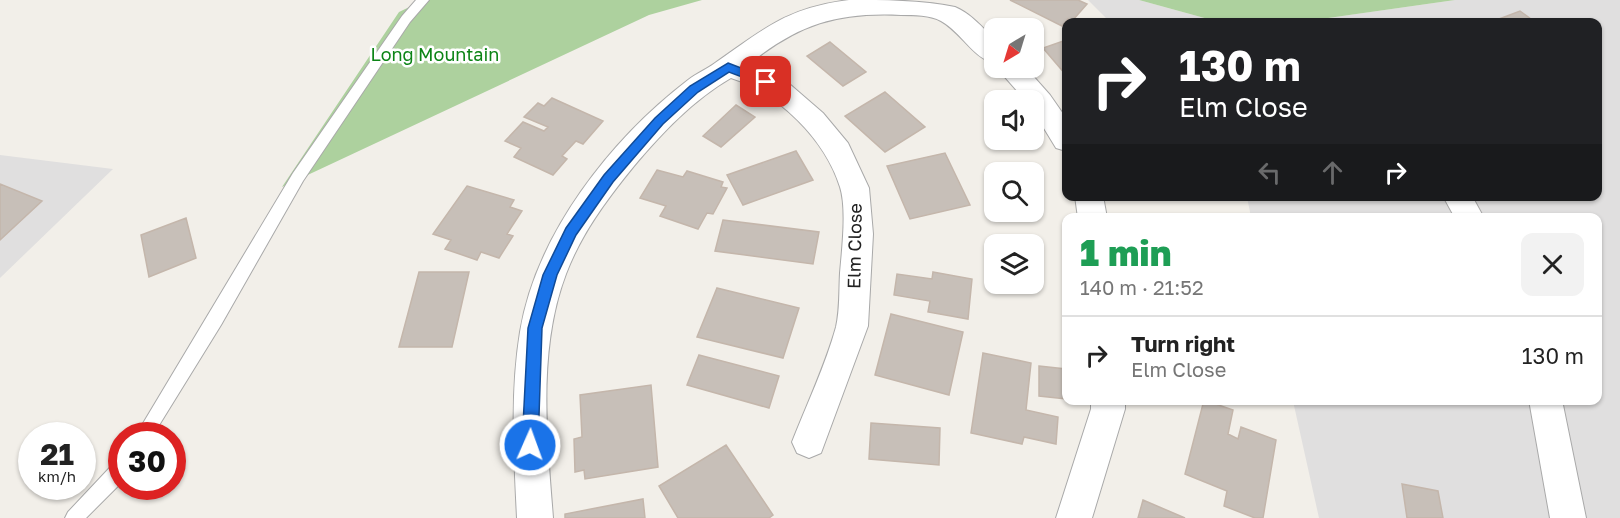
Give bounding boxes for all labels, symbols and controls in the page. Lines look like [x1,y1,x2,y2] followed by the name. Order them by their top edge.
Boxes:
[984,18,1044,78] north arrow
[984,18,1044,294] map controls
[1179,40,1301,90] text: 130 m
[1080,42,1158,120] icon: right
[371,43,499,65] park label: Long Mountain
[740,56,791,107] pin
[749,65,782,98] icon: arrive
[984,90,1044,150] button: sound
[1179,91,1308,123] text: Elm Close
[1253,156,1286,189] icon: left
[1316,156,1349,189] icon: ahead
[1379,156,1412,189] icon: right
[984,162,1044,222] button: search
[842,203,866,289] street label: Elm Close
[1080,231,1171,274] text: 1 min
[1521,233,1584,296] button: close
[984,234,1044,294] button: layers
[1080,275,1204,299] text: 140 m · 21:52
[1131,330,1235,357] text: Turn right
[1080,339,1113,372] icon: right
[1522,342,1584,369] text: 130 m
[1131,357,1226,381] text: Elm Close
[498,413,562,477] position arrow
[108,422,186,500] speed limit sign: 30
[40,436,74,472] text: 21
[38,467,76,485] text: km/h

